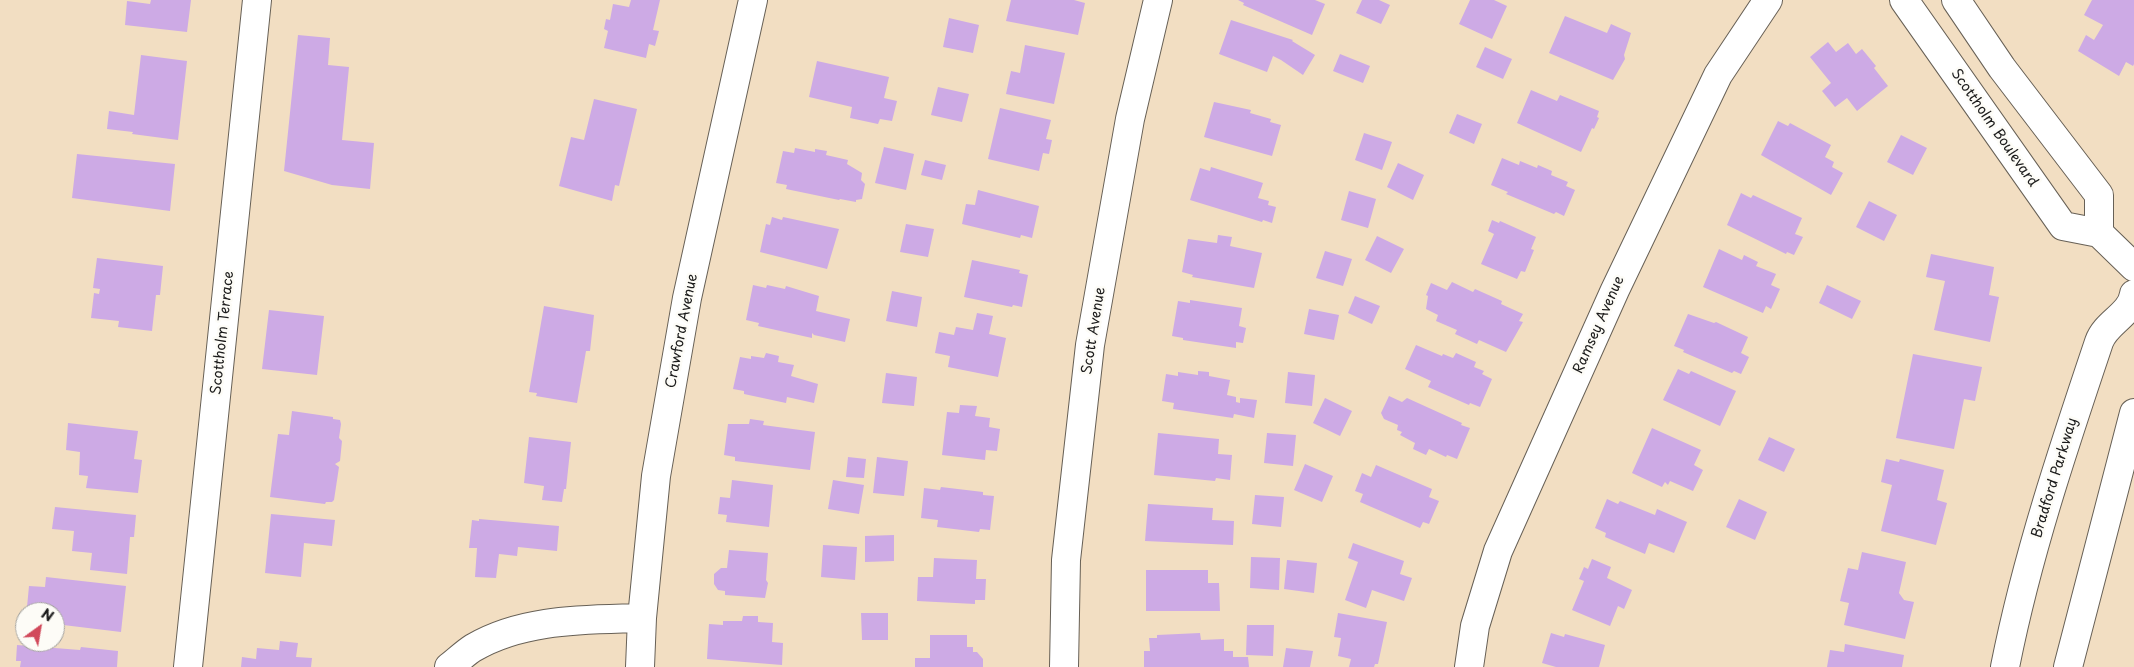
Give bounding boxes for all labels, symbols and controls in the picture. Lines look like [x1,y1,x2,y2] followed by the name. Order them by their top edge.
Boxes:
[1947,66,2041,190] street label: Scottholm Boulevard
[208,270,238,396] street label: Scottholm Terrace
[663,272,701,390] street label: Crawford Avenue
[1570,274,1628,376] street label: Ramsey Avenue
[1079,286,1109,376] street label: Scott Avenue
[2029,416,2081,540] street label: Bradford Parkway
[15,602,65,652] north arrow
[37,603,58,627] text: N

